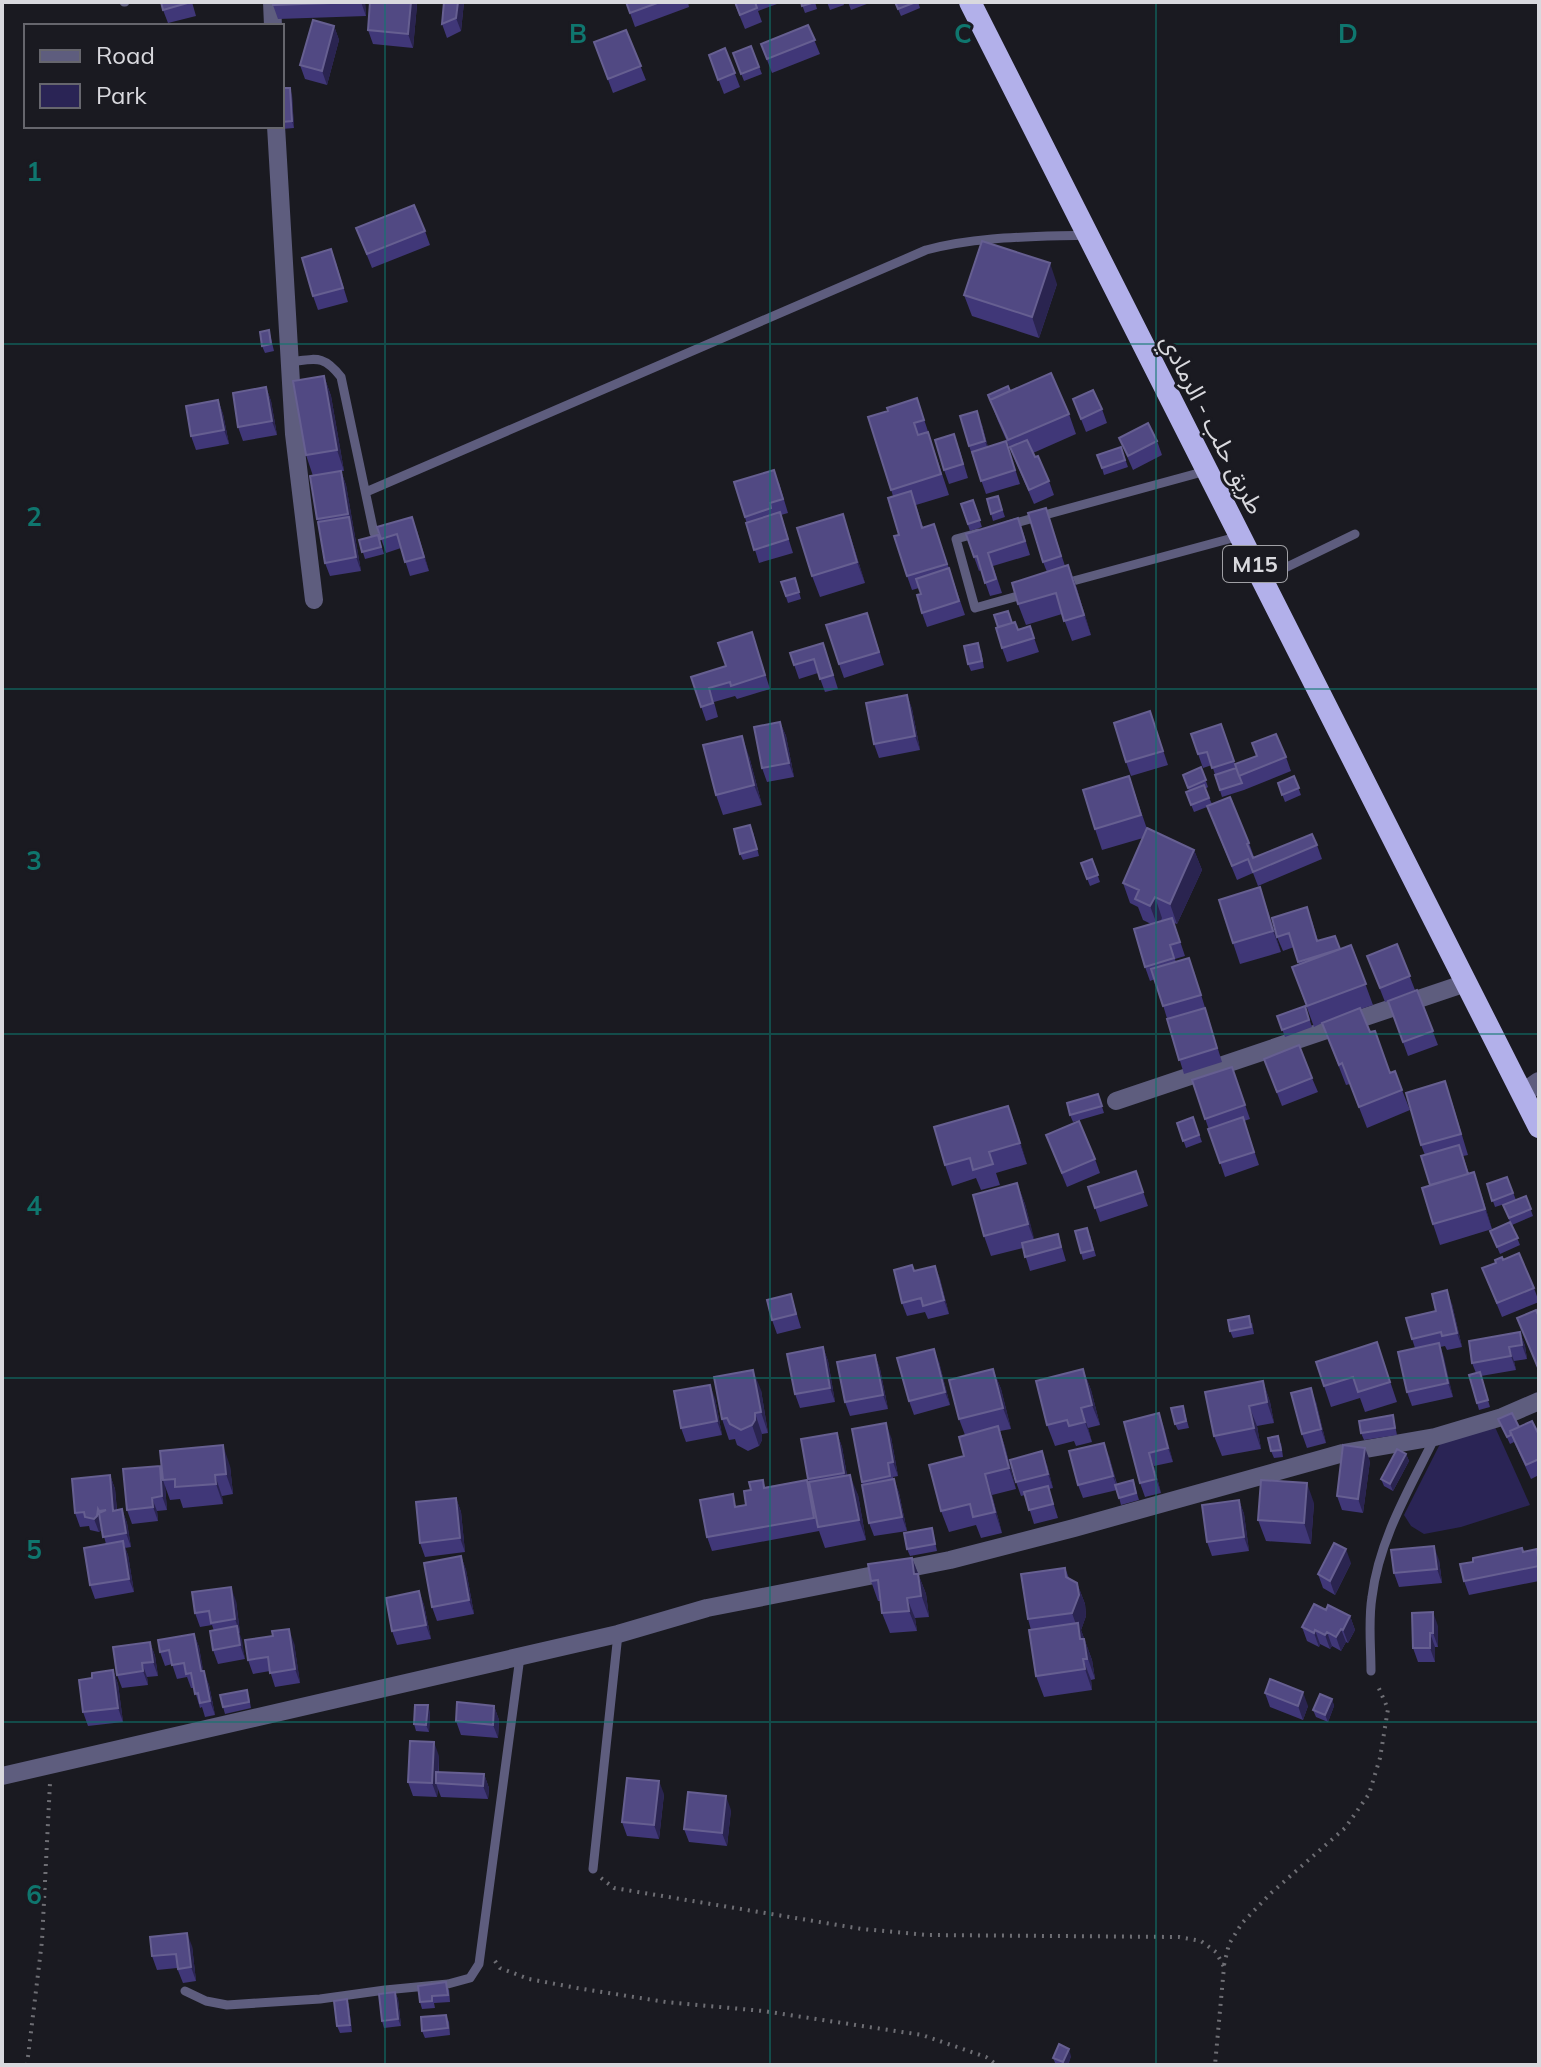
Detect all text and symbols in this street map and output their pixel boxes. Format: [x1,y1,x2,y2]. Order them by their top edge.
text: B [569,17,587,50]
text: C [954,17,972,50]
text: D [1338,17,1358,50]
legend [24,24,284,128]
text: Road [96,40,155,70]
text: Park [96,80,147,110]
text: 1 [26,155,42,188]
street label: طريق حلب - الرمادي [1151,329,1271,521]
text: 2 [26,500,42,533]
road number: M15 [1223,546,1287,582]
text: 3 [26,844,42,877]
text: 4 [26,1189,42,1222]
text: 5 [26,1533,42,1566]
text: 6 [26,1878,42,1911]

